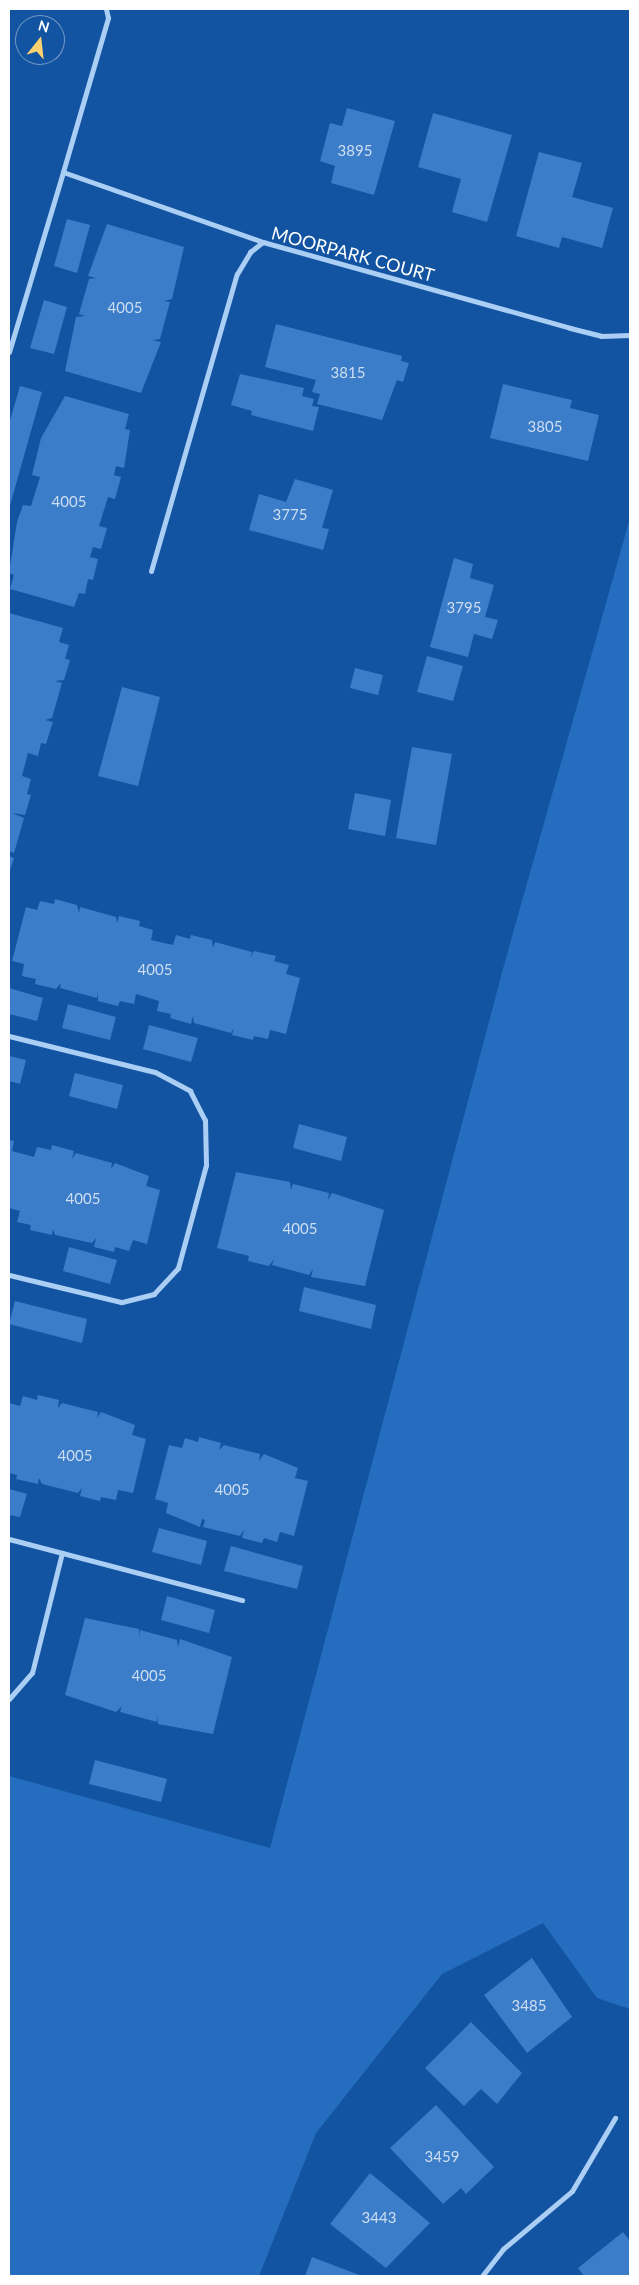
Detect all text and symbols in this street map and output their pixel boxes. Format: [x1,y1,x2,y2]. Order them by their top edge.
north arrow [15,15,65,65]
text: N [36,16,52,36]
house number: 3895 [338,142,372,160]
street label: MOORPARK COURT [269,222,437,286]
house number: 4005 [108,299,142,317]
house number: 3815 [331,364,365,382]
house number: 3805 [528,418,562,436]
house number: 4005 [52,493,86,511]
house number: 3775 [273,506,307,524]
house number: 3795 [447,599,481,617]
house number: 4005 [138,961,172,979]
house number: 4005 [66,1190,100,1208]
house number: 4005 [283,1220,317,1238]
house number: 4005 [58,1447,92,1465]
house number: 4005 [215,1481,249,1499]
house number: 4005 [132,1667,166,1685]
house number: 3485 [512,1997,546,2015]
house number: 3459 [425,2148,459,2166]
house number: 3443 [362,2209,396,2227]

